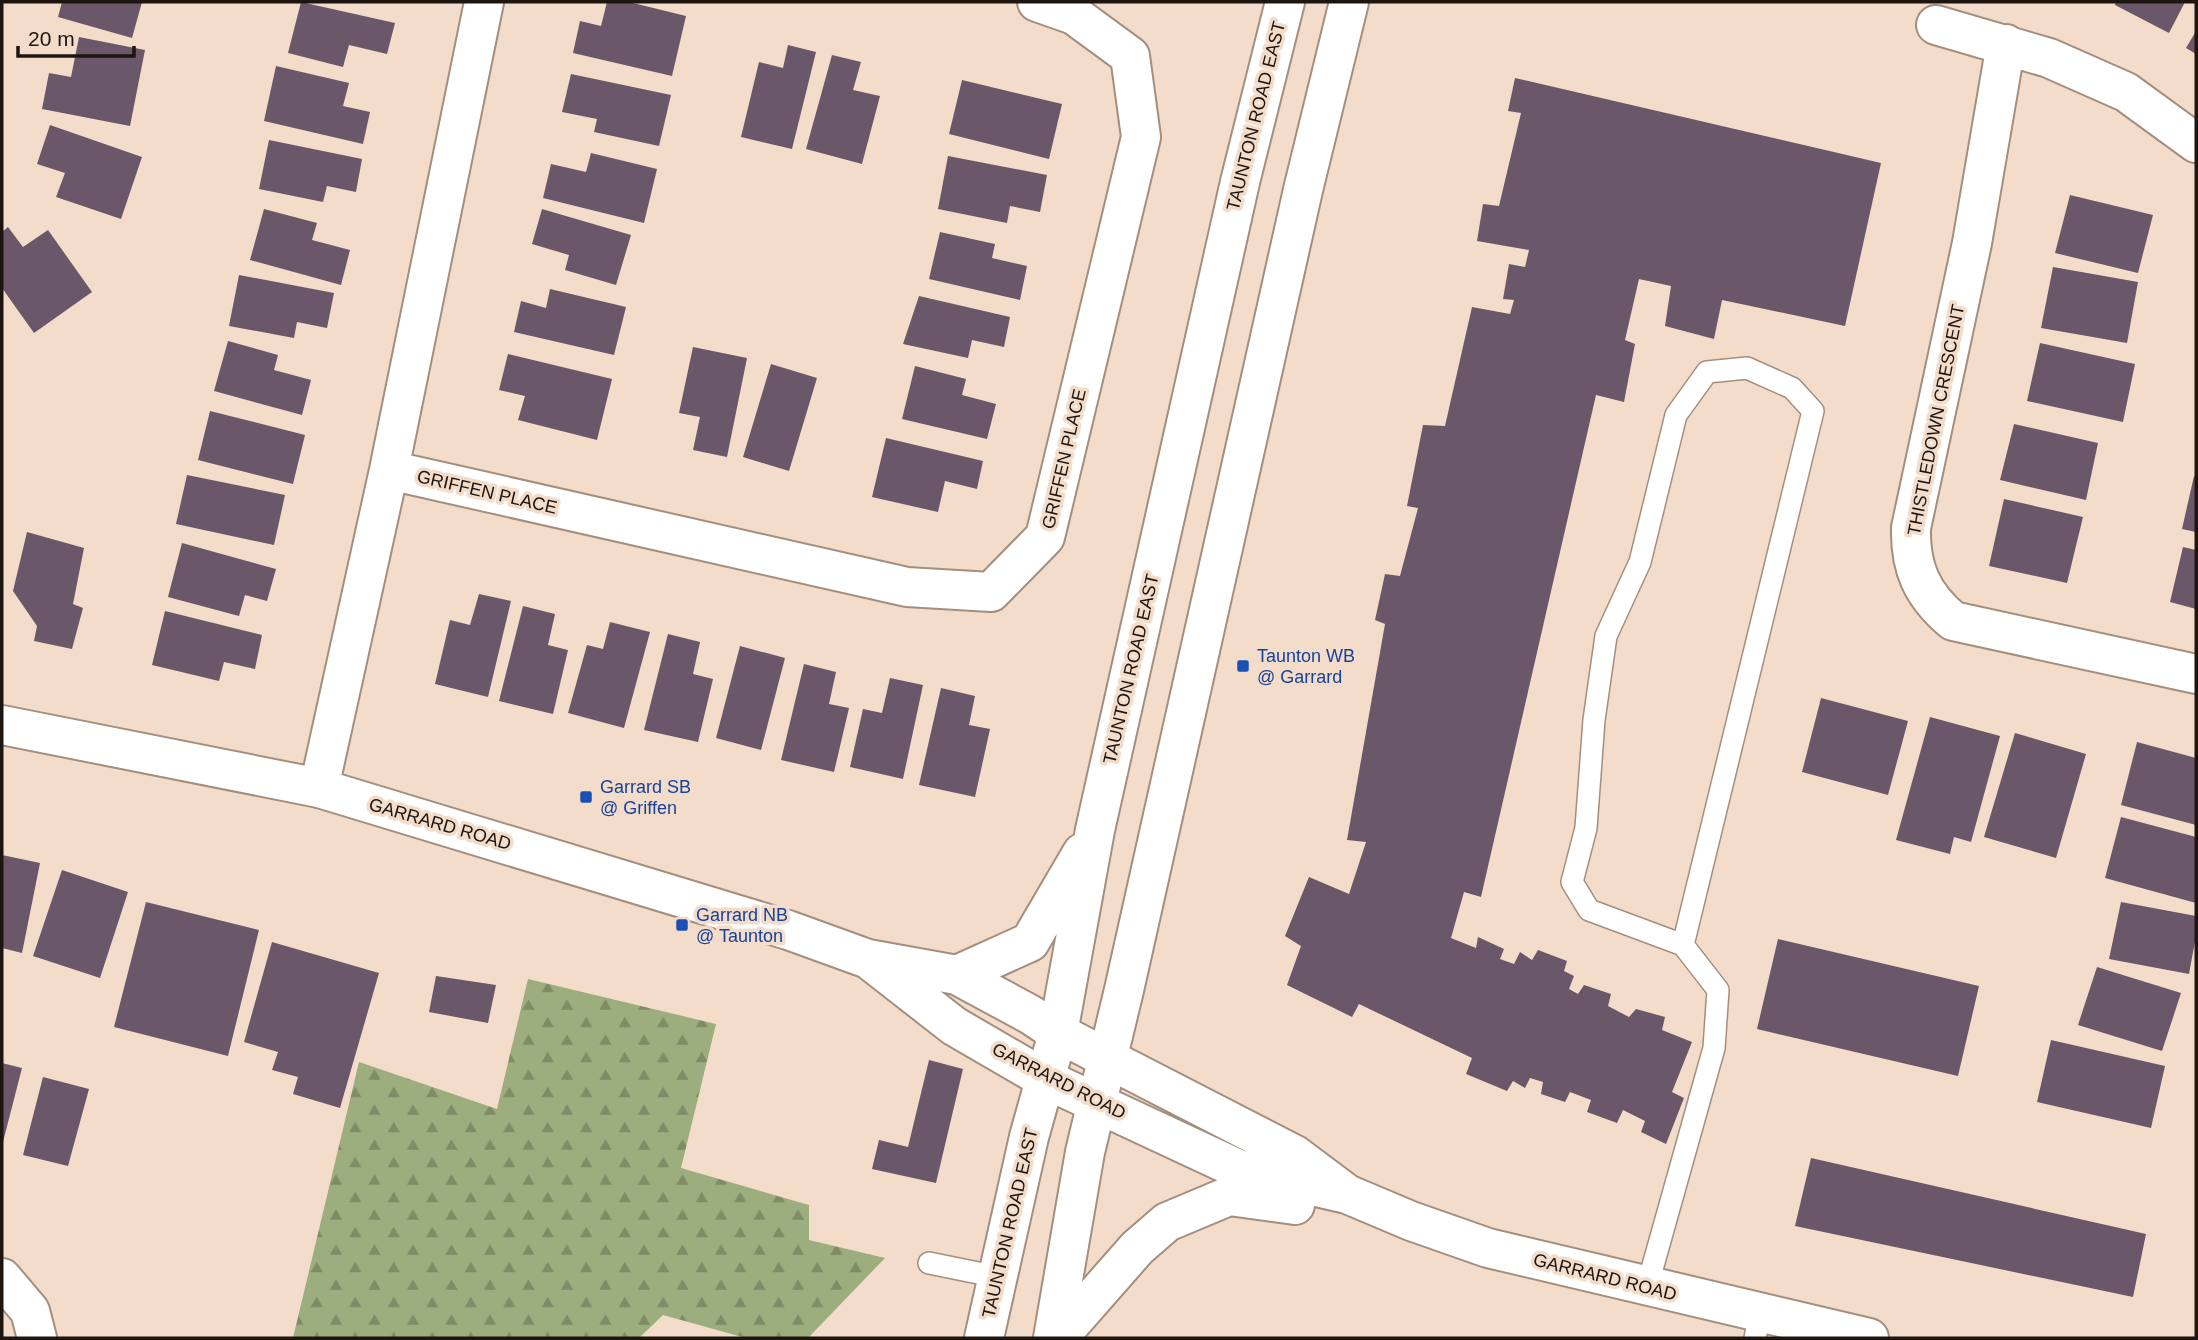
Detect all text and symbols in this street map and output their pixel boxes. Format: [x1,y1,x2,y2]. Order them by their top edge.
scale bar [18,14,133,58]
street label: TAUNTON ROAD EAST [1223,19,1289,213]
text: 20 m [28,27,75,50]
street label: THISTLEDOWN CRESCENT [1904,303,1968,537]
street label: GRIFFEN PLACE [1038,387,1090,531]
street label: GRIFFEN PLACE [415,466,559,518]
street label: TAUNTON ROAD EAST [1099,572,1163,766]
place label: Taunton WB @ Garrard [1257,646,1355,687]
marker: Taunton WB @ Garrard [1235,658,1251,674]
place label: Garrard SB @ Griffen [600,777,691,818]
marker: Garrard SB @ Griffen [578,789,594,805]
street label: GARRARD ROAD [367,794,513,854]
place label: Garrard NB @ Taunton [696,905,788,946]
marker: Garrard NB @ Taunton [674,917,690,933]
street label: GARRARD ROAD [989,1039,1129,1123]
street label: TAUNTON ROAD EAST [978,1126,1042,1320]
street label: GARRARD ROAD [1531,1250,1679,1304]

